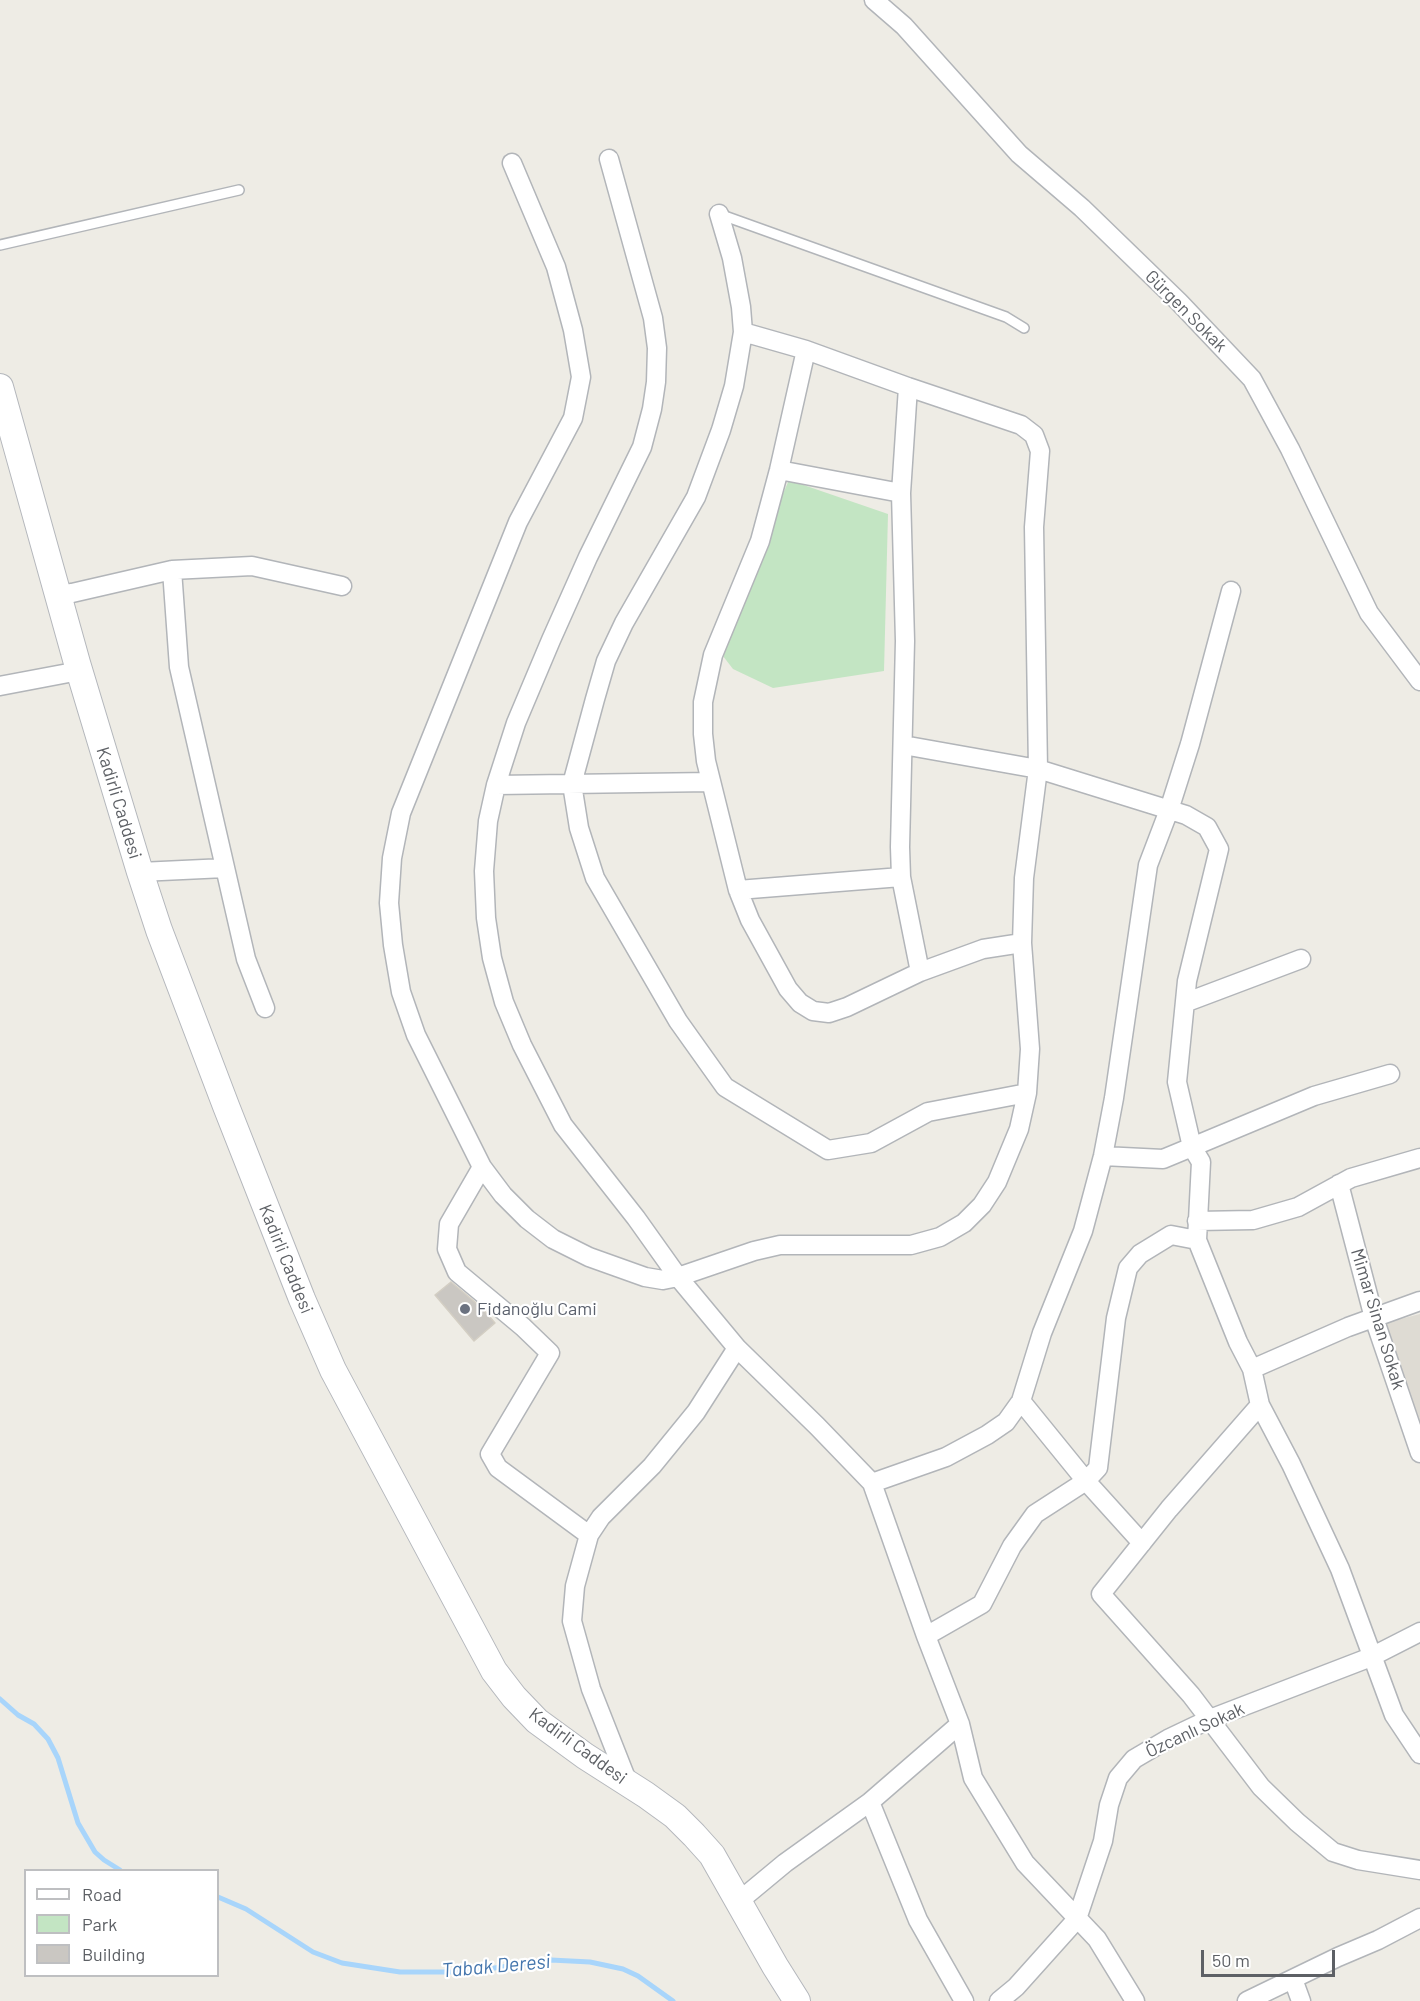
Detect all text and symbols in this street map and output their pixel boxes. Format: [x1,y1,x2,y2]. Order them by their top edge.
street label: Gürgen Sokak [1141,266,1231,356]
street label: Kadirli Caddesi [92,744,146,862]
street label: Kadirli Caddesi [254,1201,318,1317]
street label: Mimar Sinan Sokak [1346,1246,1410,1392]
place label: Fidanoğlu Cami [477,1298,597,1320]
marker: Fidanoğlu Cami [458,1302,472,1316]
street label: Özcanlı Sokak [1142,1698,1248,1762]
street label: Kadirli Caddesi [525,1703,631,1789]
legend [24,1869,219,1977]
text: Road [82,1883,122,1905]
text: Park [82,1913,117,1935]
scale bar [1204,1938,1338,1976]
text: Building [82,1943,145,1965]
water label: Tabak Deresi [441,1949,551,1983]
text: 50 m [1212,1949,1250,1971]

